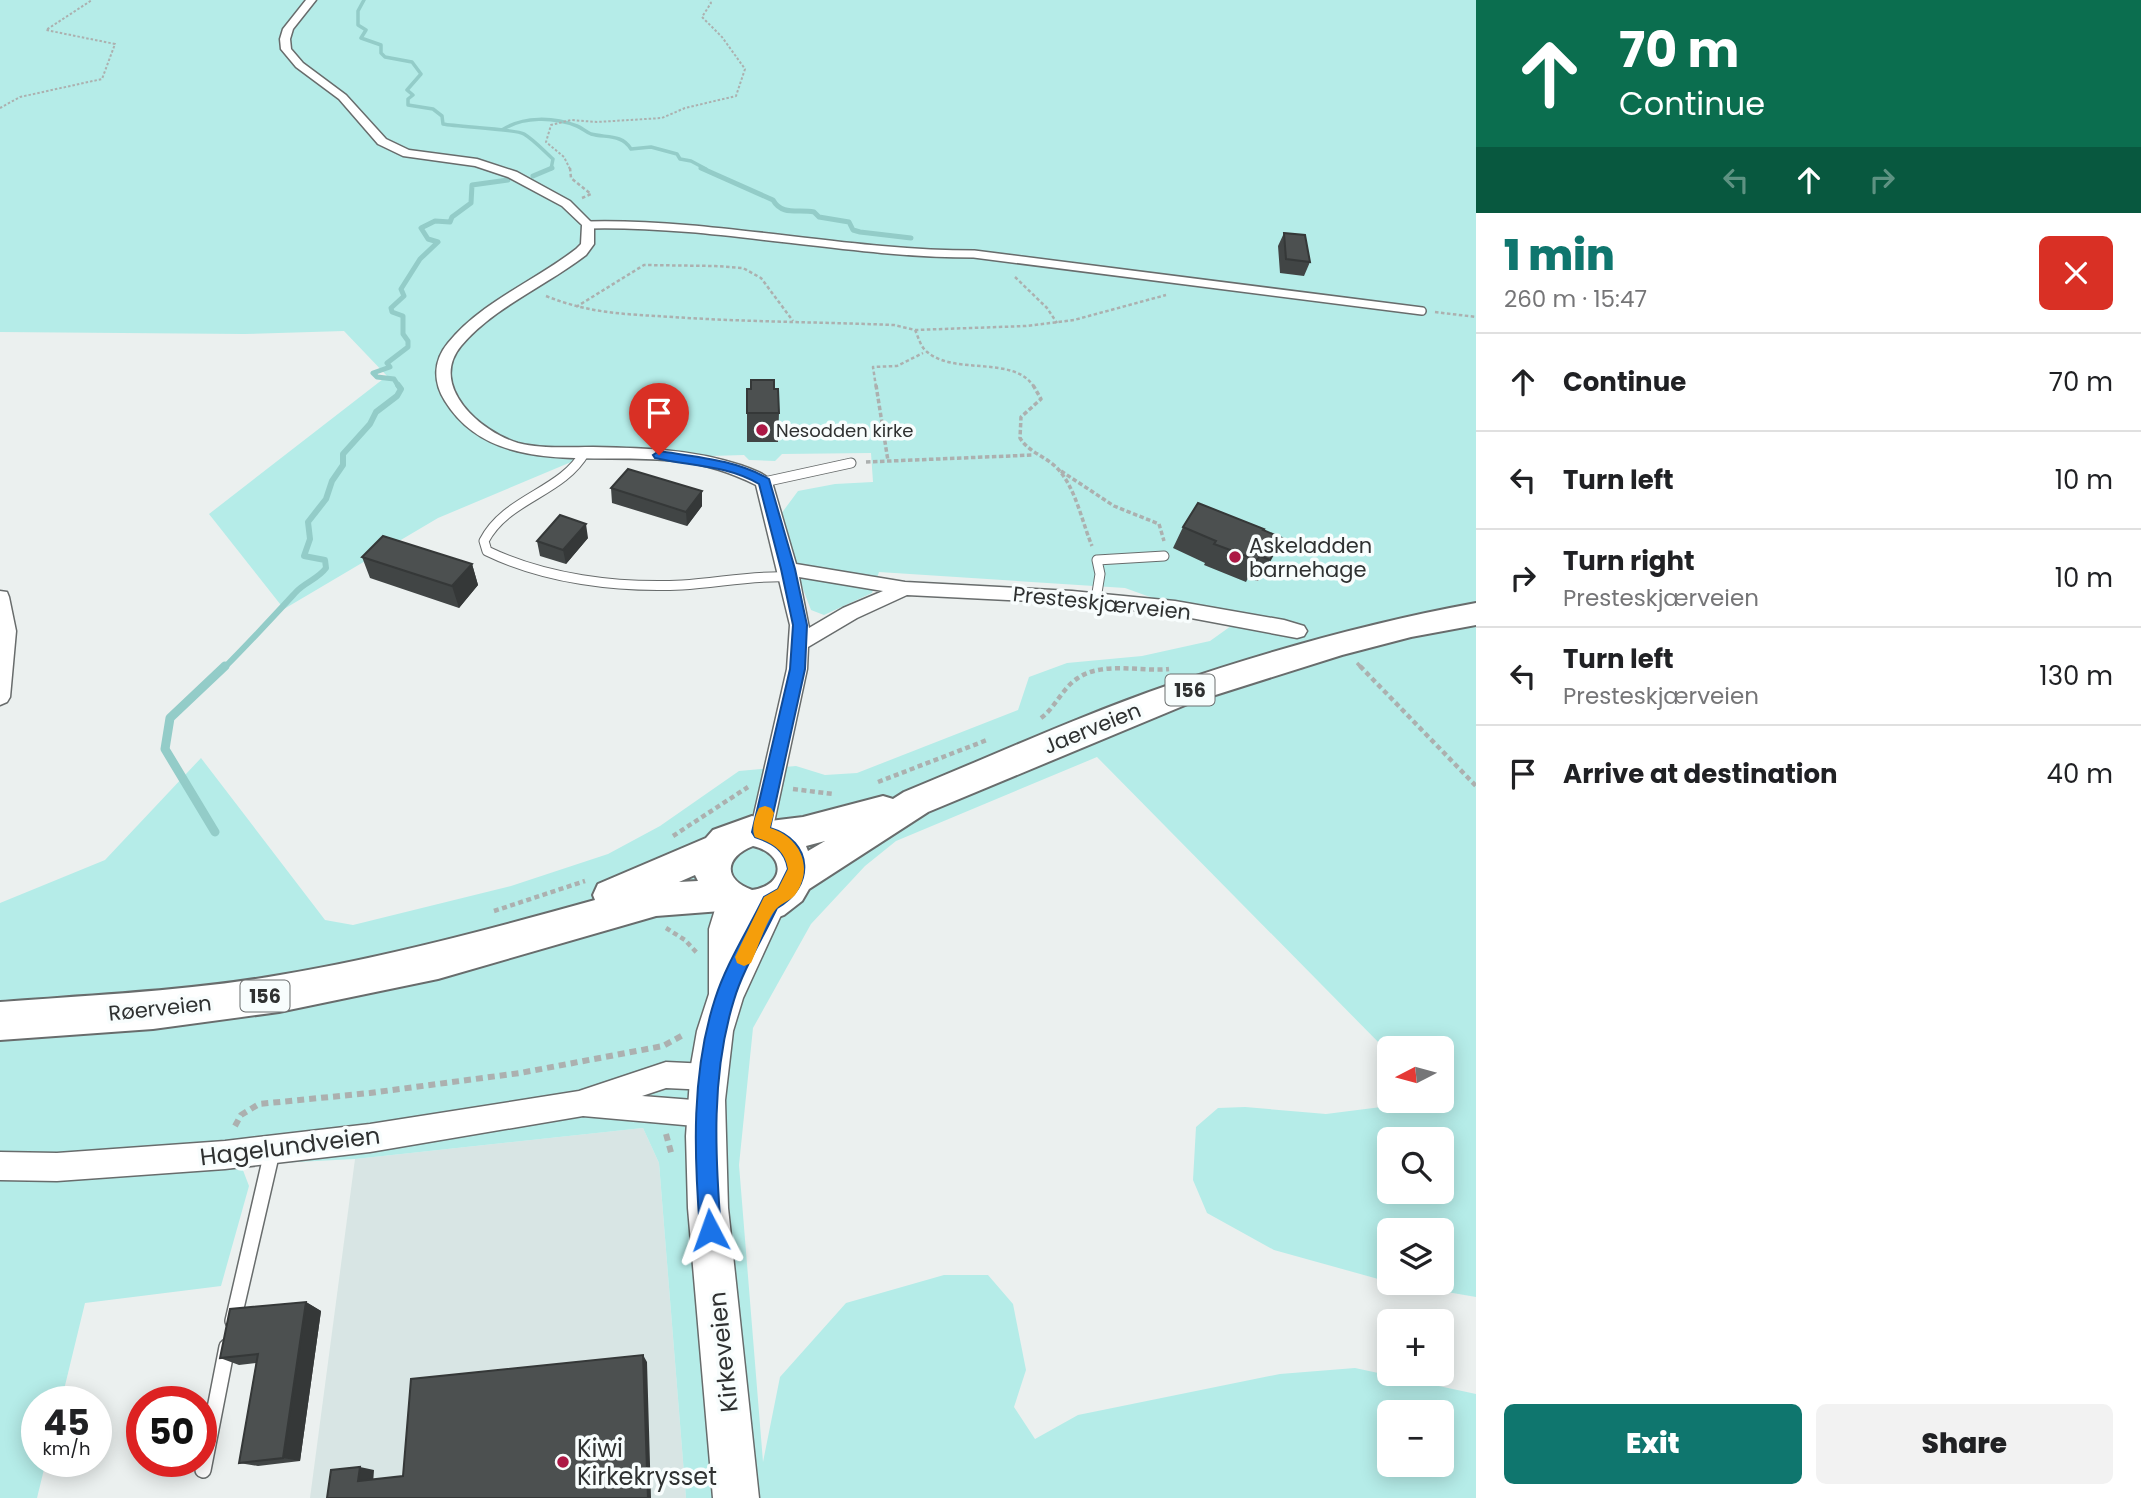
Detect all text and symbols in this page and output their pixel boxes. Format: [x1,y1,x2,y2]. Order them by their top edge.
text: 70 m [1619,16,1739,84]
icon: ahead [1504,28,1595,119]
text: Continue [1619,81,1765,126]
icon: left [1717,161,1755,199]
icon: ahead [1790,161,1828,199]
icon: right [1863,161,1901,199]
text: 1 min [1504,226,1615,285]
button: close [2039,236,2113,310]
text: 260 m · 15:47 [1504,283,1647,315]
icon: ahead [1504,363,1542,401]
text: Continue [1563,364,1686,400]
text: 70 m [2049,364,2113,400]
pin [629,383,689,455]
icon: arrive [640,394,678,432]
place label: Nesodden kirke [776,418,913,443]
marker: Nesodden kirke [754,422,770,438]
icon: left [1504,461,1542,499]
text: Turn left [1563,462,1674,498]
text: 10 m [2055,462,2113,498]
place label: Askeladden barnehage [1249,531,1372,584]
text: Turn right [1563,543,1695,579]
marker: Askeladden barnehage [1227,549,1243,565]
icon: right [1504,559,1542,597]
text: 10 m [2055,560,2113,596]
street label: Presteskjærveien [1012,579,1192,627]
text: Presteskjærveien [1563,582,1759,614]
text: Turn left [1563,641,1674,677]
icon: left [1504,657,1542,695]
text: 130 m [2039,658,2113,694]
road number: 156 [1166,674,1214,706]
text: Presteskjærveien [1563,680,1759,712]
street label: Jaerveien [1039,695,1145,761]
icon: arrive [1504,755,1542,793]
text: Arrive at destination [1563,756,1838,792]
text: 40 m [2047,756,2113,792]
road number: 156 [240,980,290,1012]
street label: Røerveien [107,988,213,1028]
north arrow [1377,1036,1454,1113]
map controls [1377,1036,1454,1477]
street label: Hagelundveien [198,1119,382,1173]
button: search [1377,1127,1454,1204]
position arrow [673,1193,747,1267]
button: layers [1377,1218,1454,1295]
street label: Kirkeveien [700,1290,746,1414]
button: + [1377,1309,1454,1386]
speed limit sign: 50 [126,1386,217,1477]
text: 45 [43,1398,90,1447]
button: − [1377,1400,1454,1477]
button: Exit [1504,1404,1802,1484]
button: Share [1816,1404,2113,1484]
place label: Kiwi Kirkekrysset [577,1432,717,1493]
text: km/h [43,1436,90,1461]
marker: Kiwi Kirkekrysset [555,1454,571,1470]

